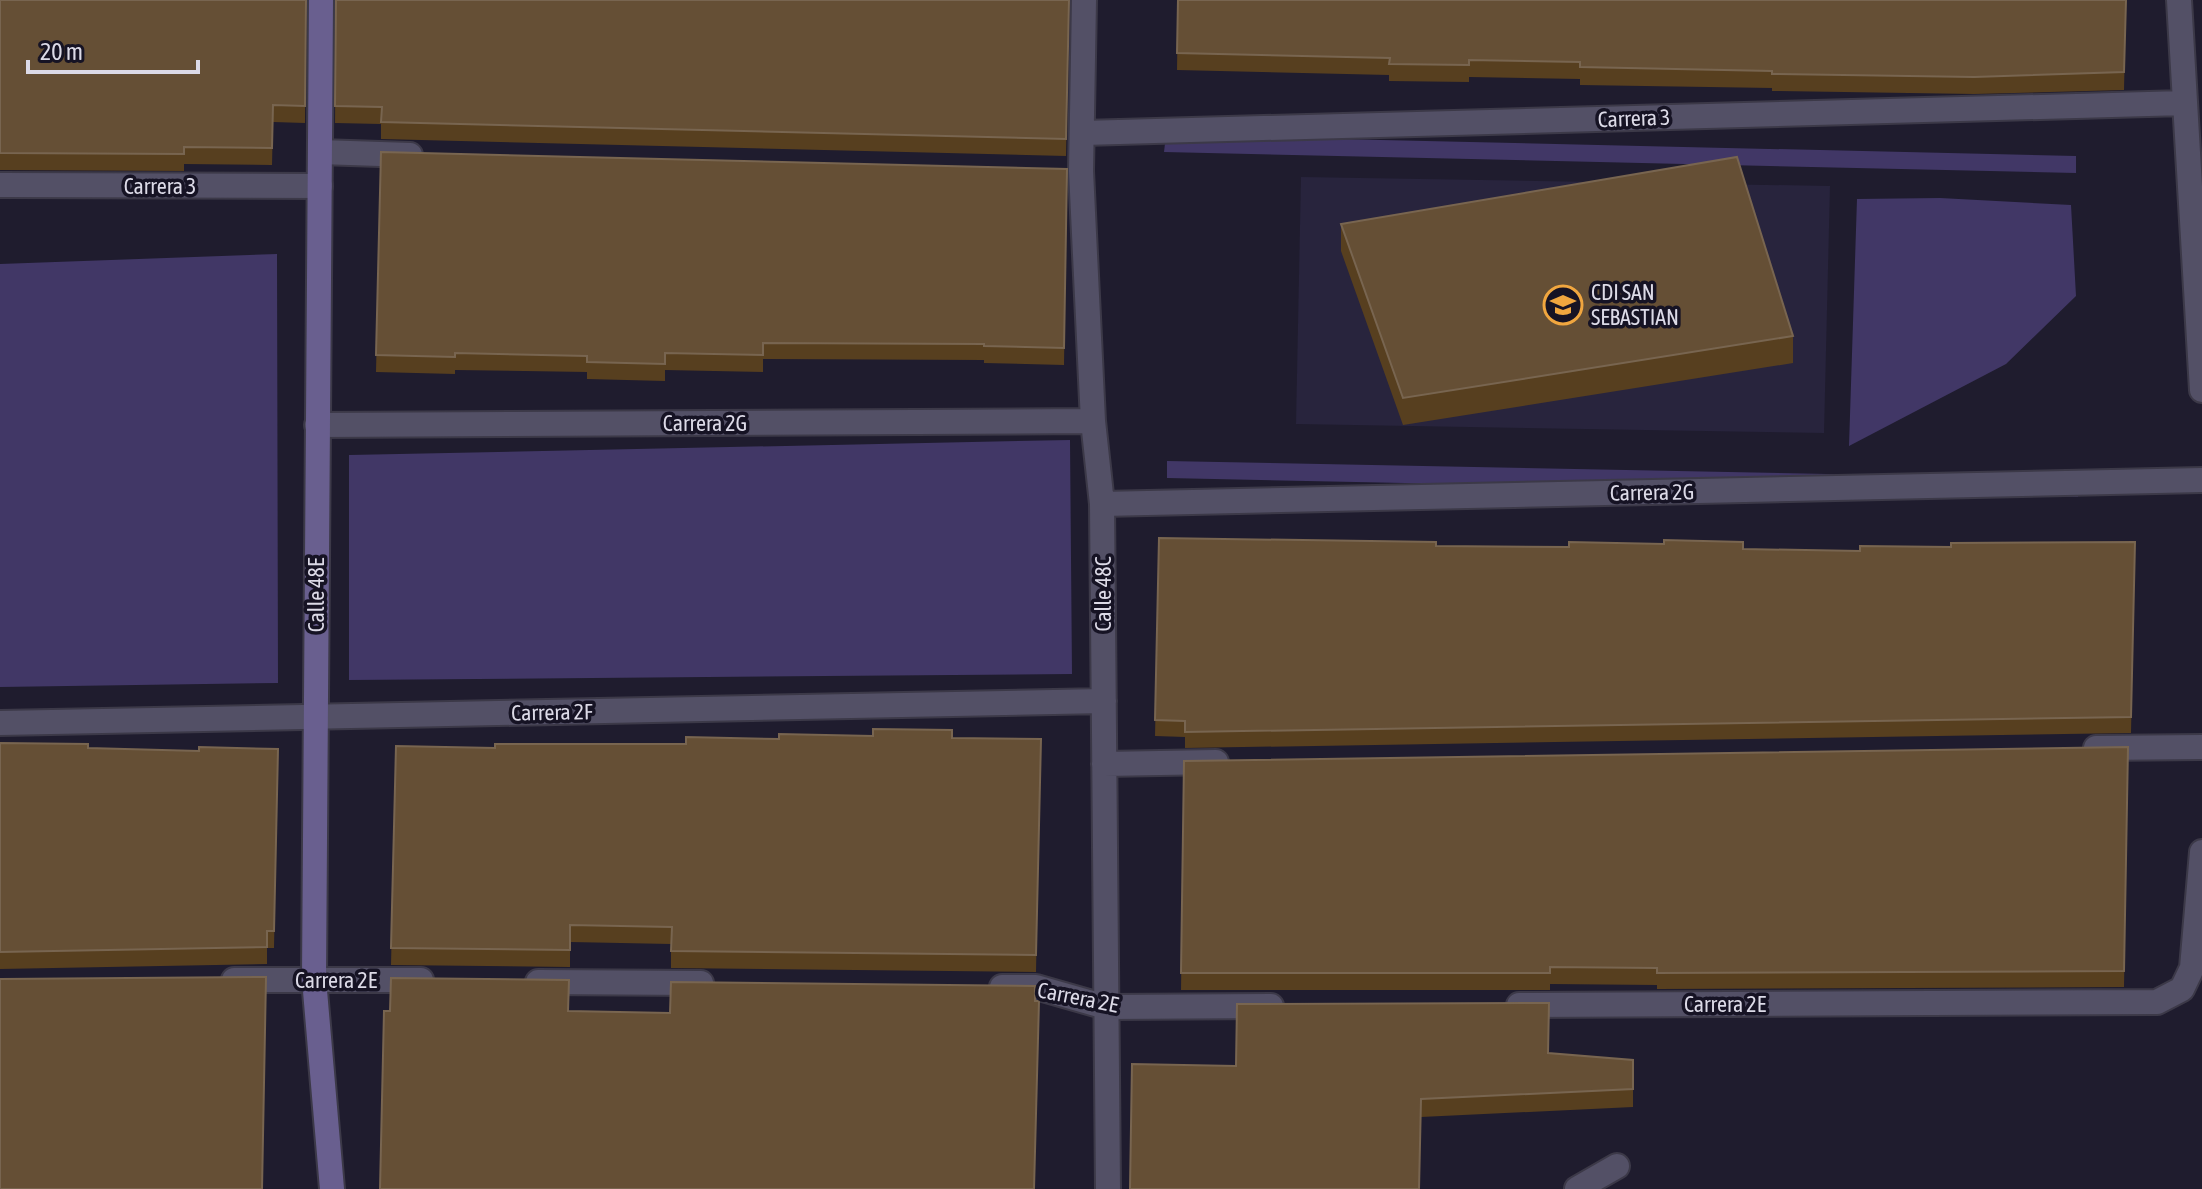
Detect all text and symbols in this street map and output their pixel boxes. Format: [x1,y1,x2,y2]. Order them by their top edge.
scale bar [28,24,198,74]
text: 20 m [40,38,83,65]
street label: Carrera 3 [1597,104,1671,132]
street label: Carrera 3 [124,173,196,199]
place label: CDI SAN SEBASTIAN [1591,279,1679,330]
school or university icon: CDI SAN SEBASTIAN [1542,284,1584,326]
street label: Carrera 2G [663,410,747,436]
street label: Carrera 2G [1610,478,1694,506]
street label: Calle 48C [1090,556,1116,632]
street label: Calle 48E [303,557,329,632]
street label: Carrera 2F [511,698,593,726]
street label: Carrera 2E [295,967,378,993]
street label: Carrera 2E [1035,976,1121,1018]
street label: Carrera 2E [1684,991,1767,1017]

